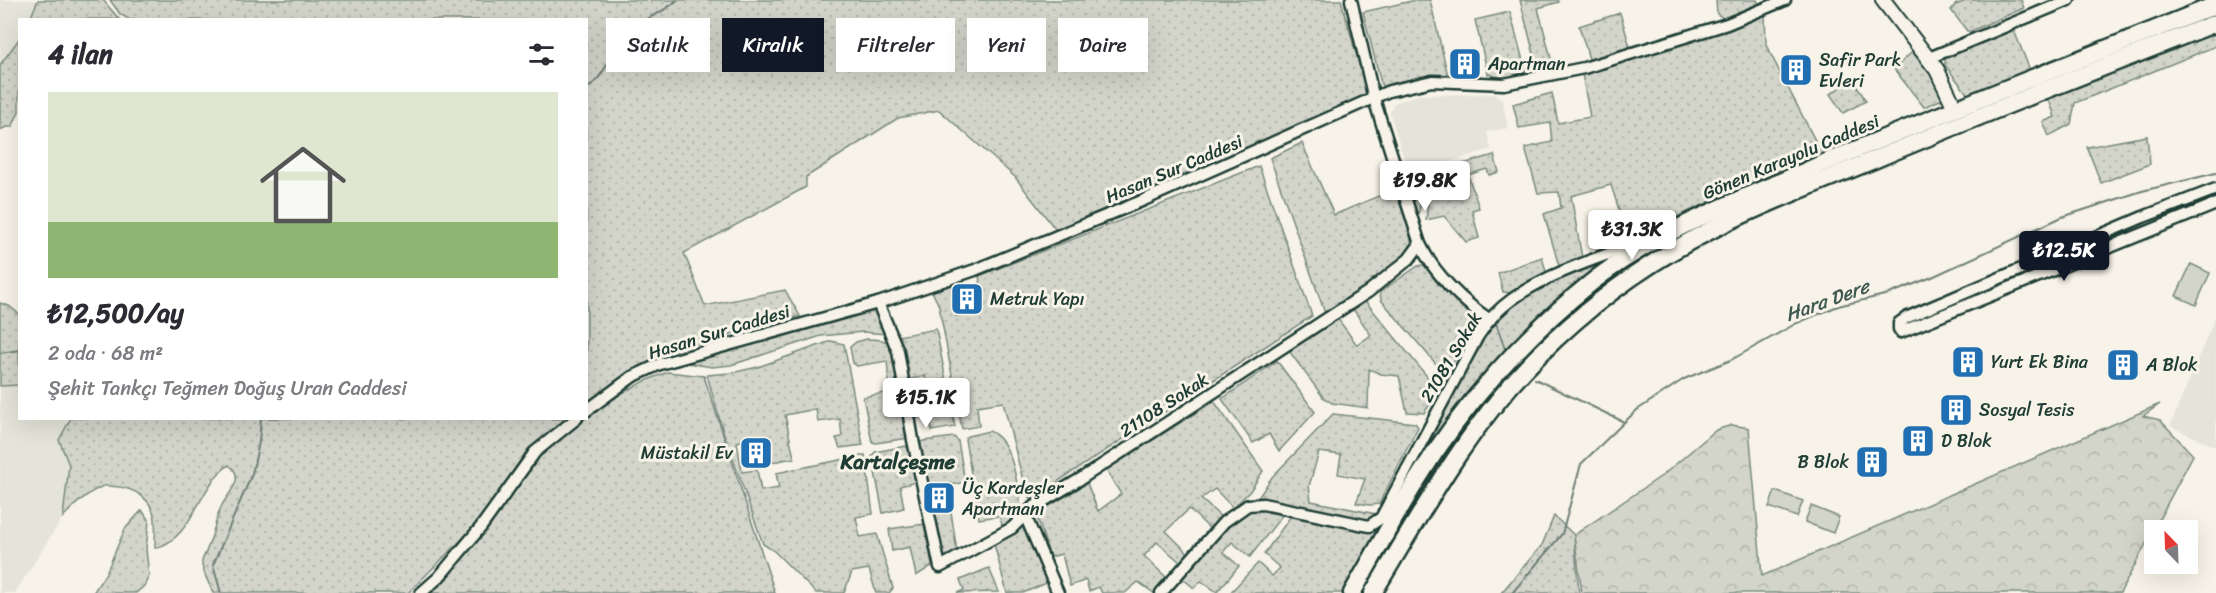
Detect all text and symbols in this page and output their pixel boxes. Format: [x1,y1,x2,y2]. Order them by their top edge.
chip: Satılık [606,18,710,72]
chip: Kiralık [722,18,824,72]
chip: Filtreler [836,18,955,72]
chip: Yeni [967,18,1046,72]
chip: Daire [1058,18,1148,72]
text: 4 ilan [48,31,113,77]
icon: filters [525,38,558,71]
place label: Safir Park Evleri [1819,44,1901,97]
building icon: Apartman [1447,46,1483,82]
place label: Apartman [1487,48,1566,80]
building icon: Safir Park Evleri [1778,52,1814,88]
street label: Gönen Karayolu Caddesi [1697,105,1886,209]
street label: Hasan Sur Caddesi [1100,125,1249,212]
icon: home [249,131,357,239]
pin: ₺19.8K [1376,161,1474,212]
text: ₺19.8K [1394,163,1456,198]
pin: ₺31.3K [1583,210,1681,261]
text: ₺31.3K [1602,212,1662,247]
pin: ₺12.5K [2015,231,2113,282]
text: ₺12.5K [2033,233,2095,268]
water label: Hara Dere [1780,268,1876,332]
building icon: Metruk Yapı [949,281,985,317]
place label: Metruk Yapı [990,283,1085,315]
text: ₺12,500/ay [48,290,184,336]
street label: Hasan Sur Caddesi [644,295,795,369]
street label: 21081 Sokak [1411,305,1491,409]
text: 2 oda · 68 m² [48,336,163,371]
building icon: Yurt Ek Bina [1950,344,1986,380]
place label: Yurt Ek Bina [1991,346,2089,378]
building icon: A Blok [2105,347,2141,383]
place label: A Blok [2145,349,2198,381]
street label: 21108 Sokak [1113,364,1216,446]
text: Şehit Tankçı Teğmen Doğuş Uran Caddesi [48,371,407,406]
pin: ₺15.1K [877,378,975,429]
text: ₺15.1K [897,380,955,415]
building icon: Sosyal Tesis [1938,392,1974,428]
place label: Sosyal Tesis [1979,394,2075,426]
building icon: D Blok [1900,423,1936,459]
place label: D Blok [1941,425,1992,457]
building icon: Müstakil Ev [738,435,774,471]
place label: Müstakil Ev [641,437,734,469]
district label: Kartalçeşme [840,443,956,481]
building icon: B Blok [1854,444,1890,480]
place label: B Blok [1798,446,1849,478]
place label: Üç Kardeşler Apartmanı [961,472,1065,525]
building icon: Üç Kardeşler Apartmanı [921,480,957,516]
north arrow [2144,520,2198,574]
map controls [2144,520,2198,574]

